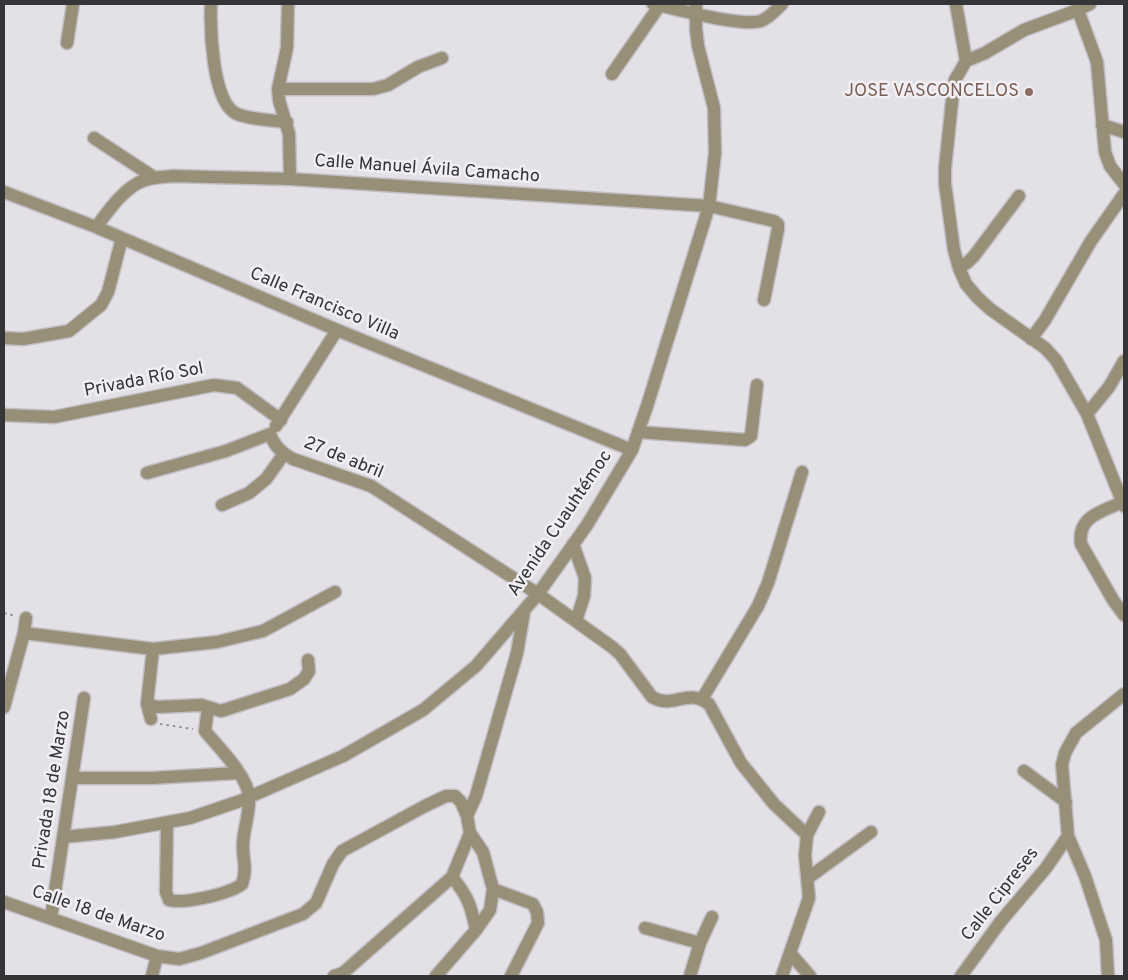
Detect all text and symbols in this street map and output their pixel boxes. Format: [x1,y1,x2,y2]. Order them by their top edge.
place label: JOSE VASCONCELOS [844,81,1019,103]
marker: JOSE VASCONCELOS [1023,86,1035,98]
street label: Calle Manuel Ávila Camacho [313,151,541,189]
street label: Calle Francisco Villa [246,264,402,346]
street label: Privada Río Sol [82,359,206,403]
street label: 27 de abril [300,433,386,485]
street label: Avenida Cuauhtémoc [504,447,618,601]
street label: Privada 18 de Marzo [30,709,76,871]
street label: Calle Cipreses [958,844,1044,946]
street label: Calle 18 de Marzo [28,882,168,948]

